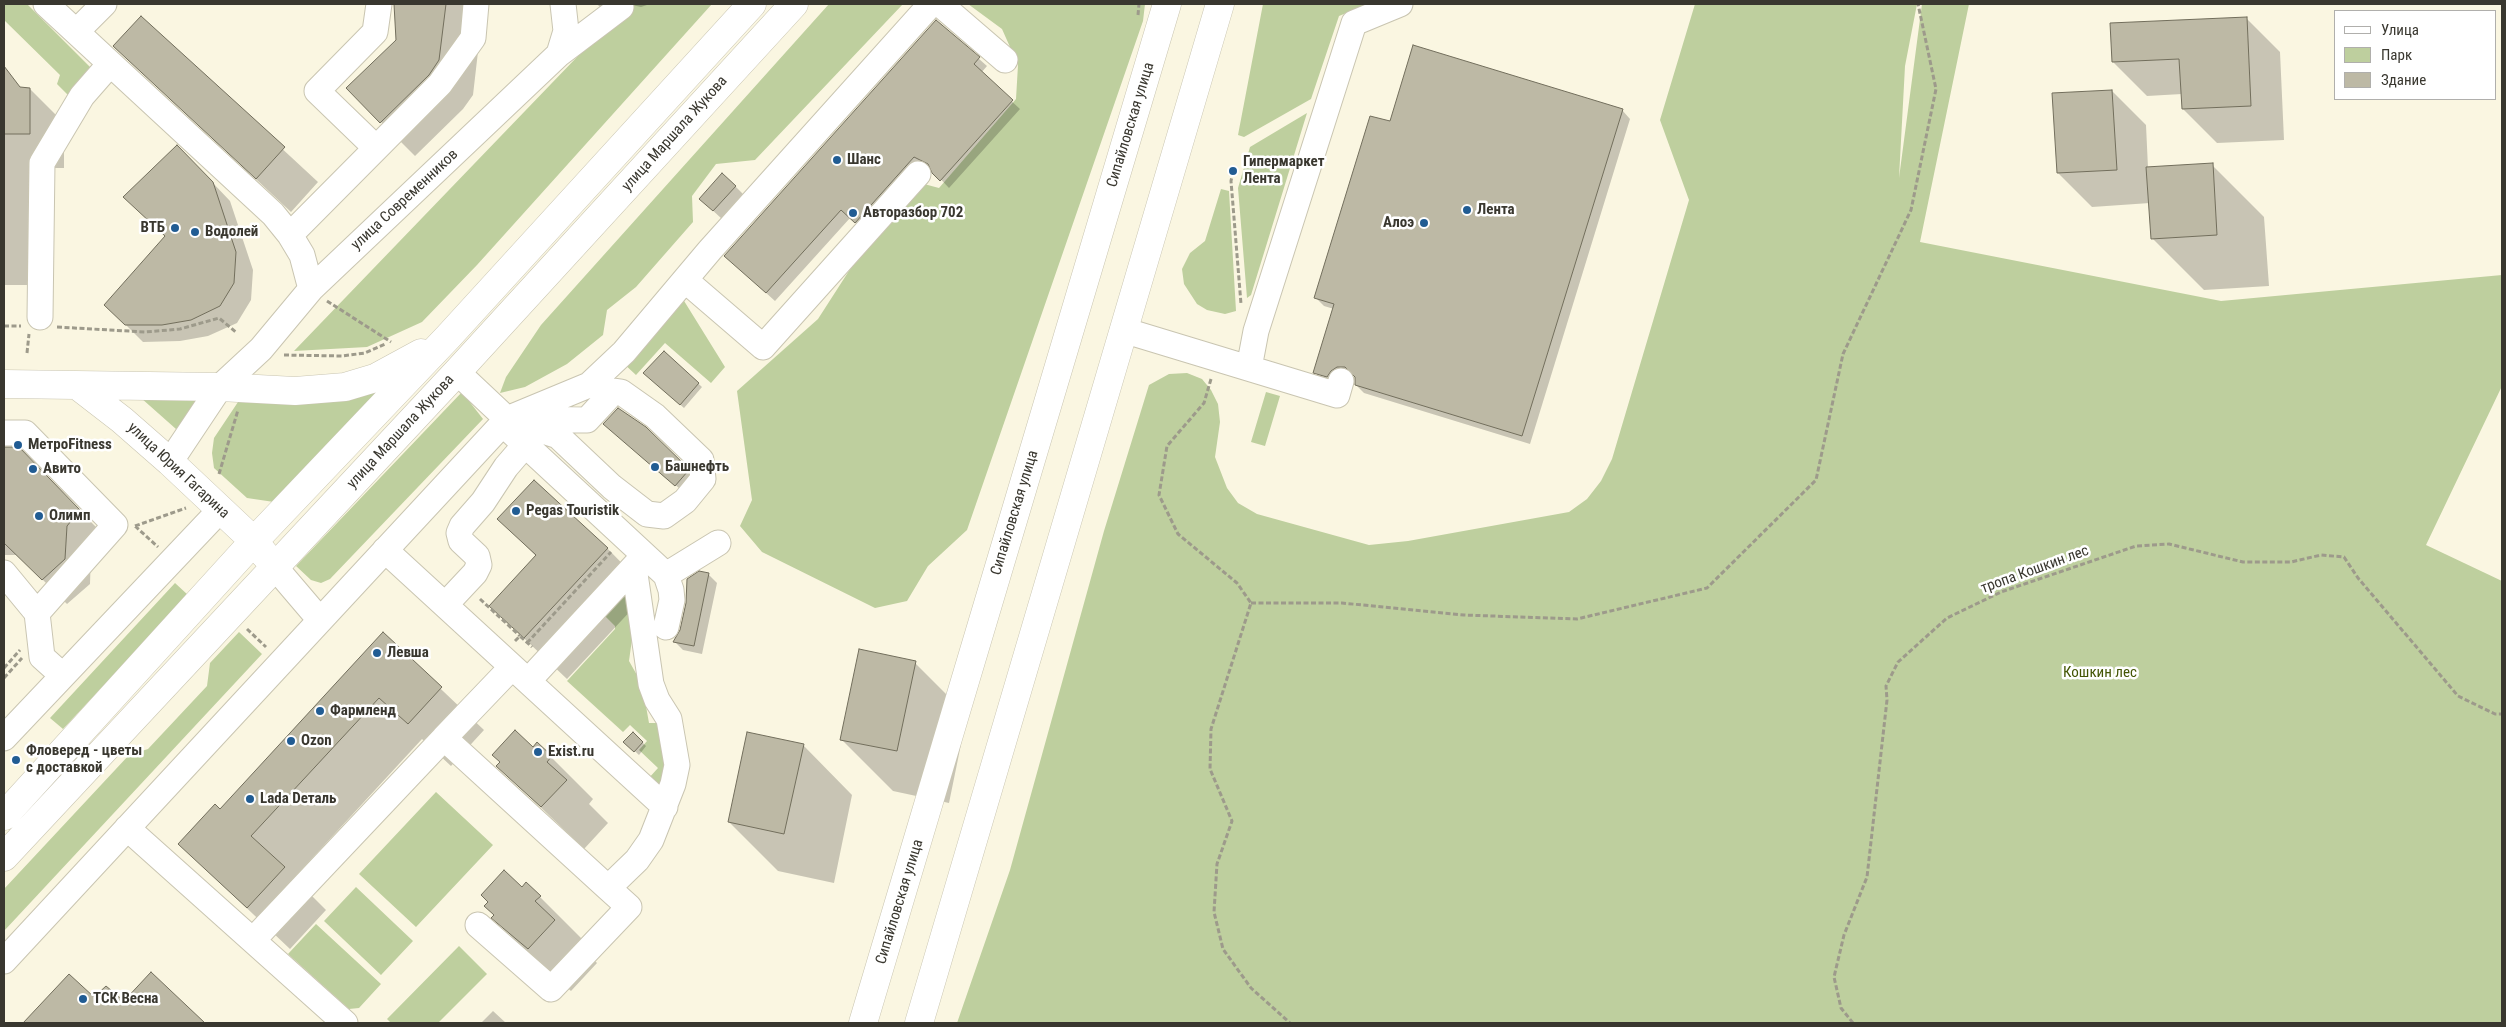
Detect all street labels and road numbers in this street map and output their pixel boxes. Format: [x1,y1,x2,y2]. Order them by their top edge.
street label: Сипайловская улица [1103,60,1159,190]
street label: улица Маршала Жукова [619,73,731,195]
street label: улица Современников [348,146,462,254]
street label: улица Маршала Жукова [344,371,458,493]
street label: улица Юрия Гагарина [123,419,233,523]
street label: Сипайловская улица [987,448,1043,578]
street label: тропа Кошкин лес [1979,542,2091,598]
street label: Сипайловская улица [872,837,928,967]

